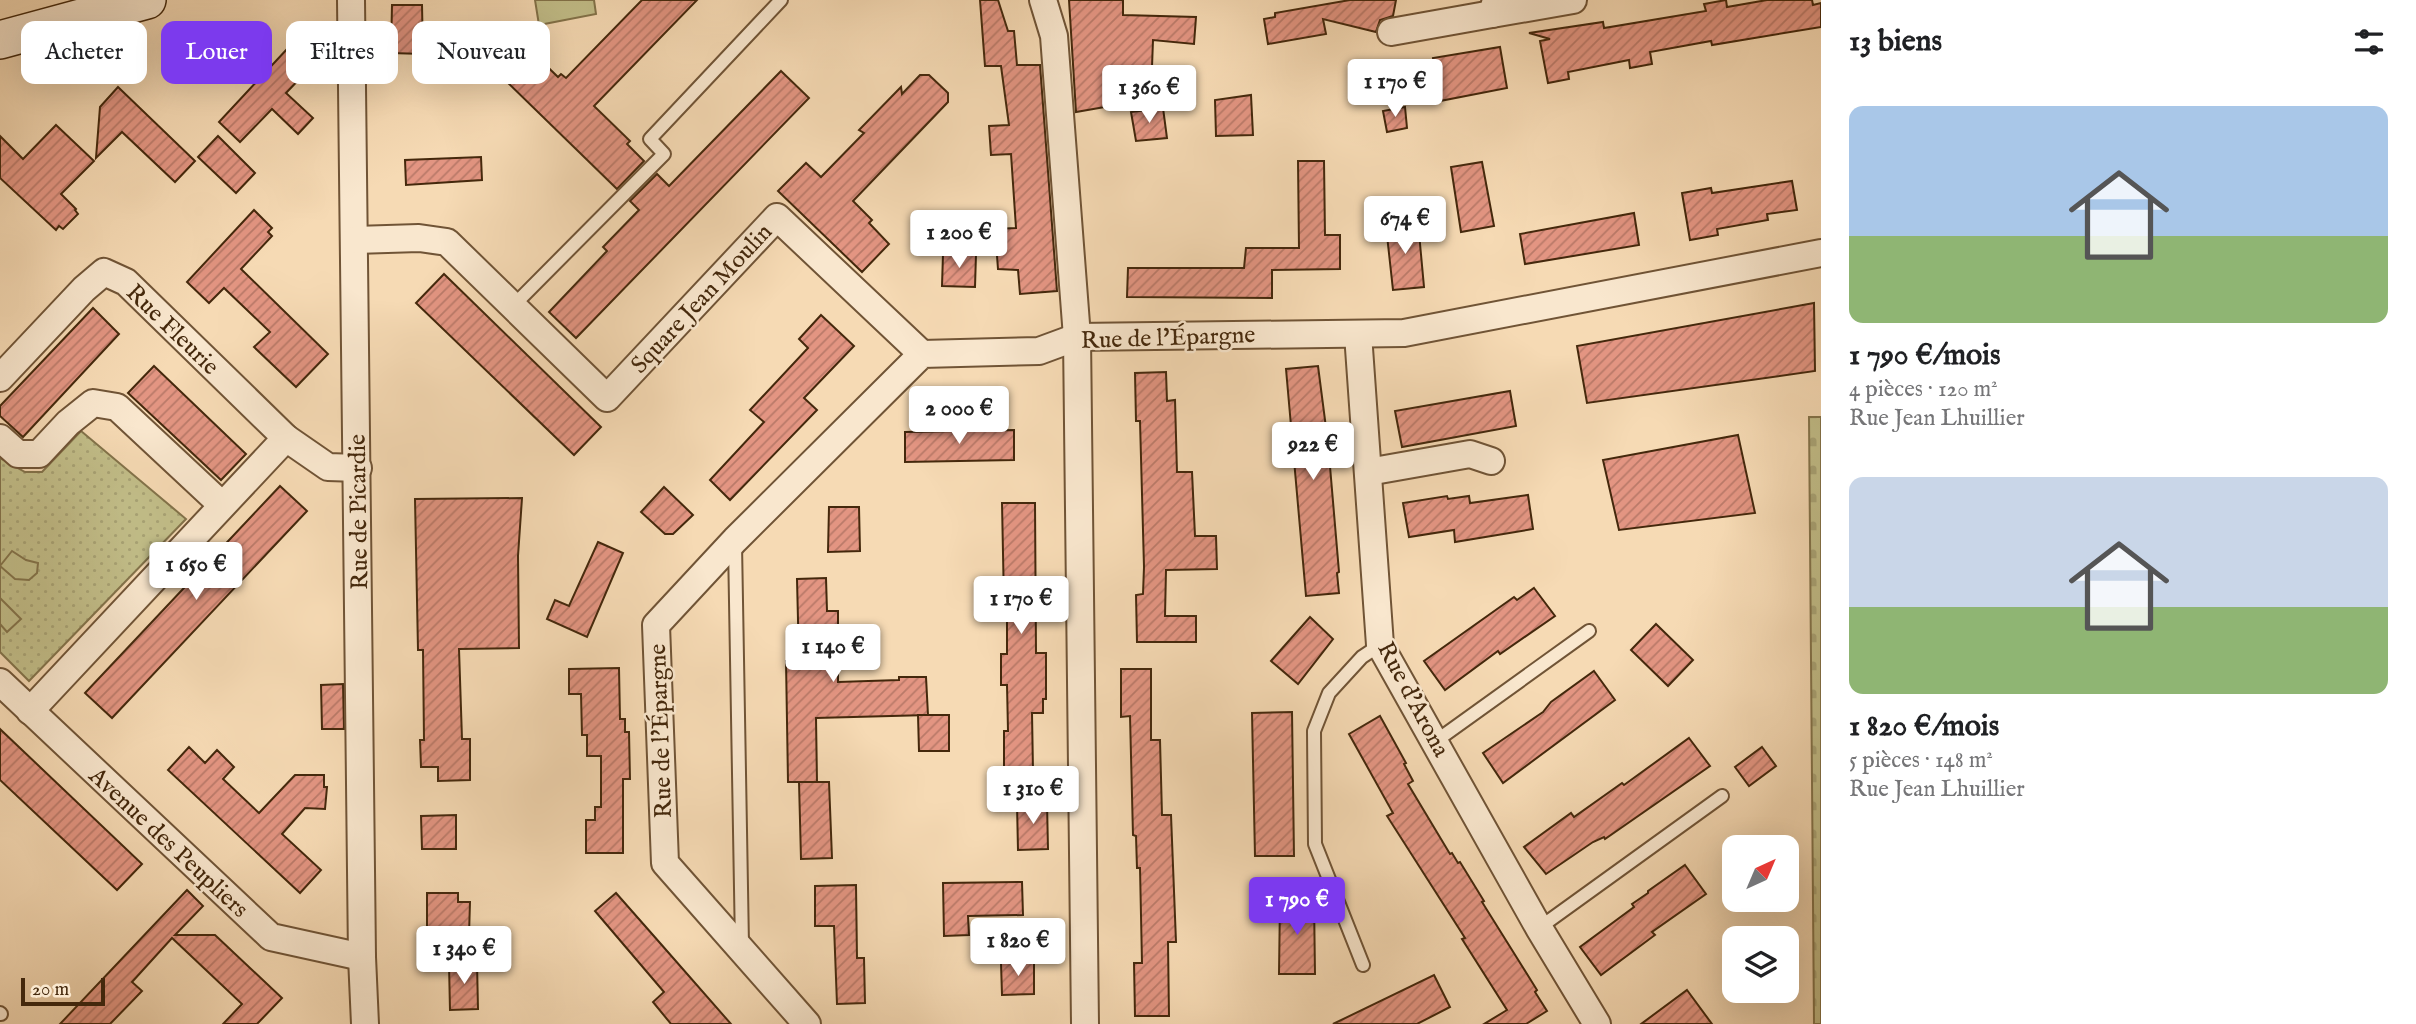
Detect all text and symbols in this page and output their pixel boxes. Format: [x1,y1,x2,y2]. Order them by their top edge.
chip: Acheter [21,21,147,84]
chip: Louer [161,21,272,84]
chip: Filtres [286,21,398,84]
chip: Nouveau [412,21,550,84]
text: 13 biens [1849,23,1942,61]
icon: filters [2350,23,2388,61]
pin: 1 170 € [1330,60,1460,119]
pin: 1 360 € [1084,66,1214,125]
text: 1 170 € [1364,67,1426,96]
text: 1 360 € [1118,73,1180,102]
icon: home [2056,152,2182,278]
pin: 674 € [1356,196,1454,256]
text: 674 € [1380,204,1430,233]
pin: 1 200 € [894,210,1024,270]
street label: Square Jean Moulin [625,217,780,381]
text: 1 200 € [926,218,992,247]
street label: Rue Fleurie [119,278,225,382]
street label: Rue de l'Épargne [1080,320,1256,357]
text: 1 790 €/mois [1849,337,2001,375]
text: 4 pièces · 120 m² [1849,375,1998,404]
pin: 2 000 € [894,386,1024,446]
text: 2 000 € [925,394,993,423]
text: Rue Jean Lhuillier [1849,404,2025,433]
pin: 922 € [1264,422,1362,482]
text: 922 € [1288,430,1338,459]
street label: Rue de Picardie [343,434,376,590]
icon: home [2056,523,2182,649]
pin: 1 650 € [131,542,261,602]
text: 1 650 € [165,550,227,579]
pin: 1 170 € [956,576,1086,636]
text: 1 170 € [990,584,1052,613]
pin: 1 140 € [768,624,898,684]
text: 1 140 € [801,632,865,661]
street label: Rue d'Arona [1369,637,1456,763]
street label: Rue de l'Épargne [643,643,680,819]
text: 1 820 €/mois [1849,708,1999,746]
text: 5 pièces · 148 m² [1849,746,1993,775]
street label: Avenue des Peupliers [81,760,254,925]
pin: 1 310 € [968,766,1098,826]
text: 1 310 € [1003,774,1063,803]
text: Rue Jean Lhuillier [1849,775,2025,804]
north arrow [1722,835,1799,912]
map controls [1722,835,1799,1003]
pin: 1 790 € [1232,878,1362,937]
text: 1 790 € [1265,885,1329,914]
pin: 1 820 € [953,918,1083,978]
pin: 1 340 € [399,926,529,986]
text: 1 820 € [986,926,1050,955]
button: layers [1722,926,1799,1003]
text: 1 340 € [432,934,496,963]
scale bar [21,975,105,1007]
text: 20 m [32,978,69,1002]

